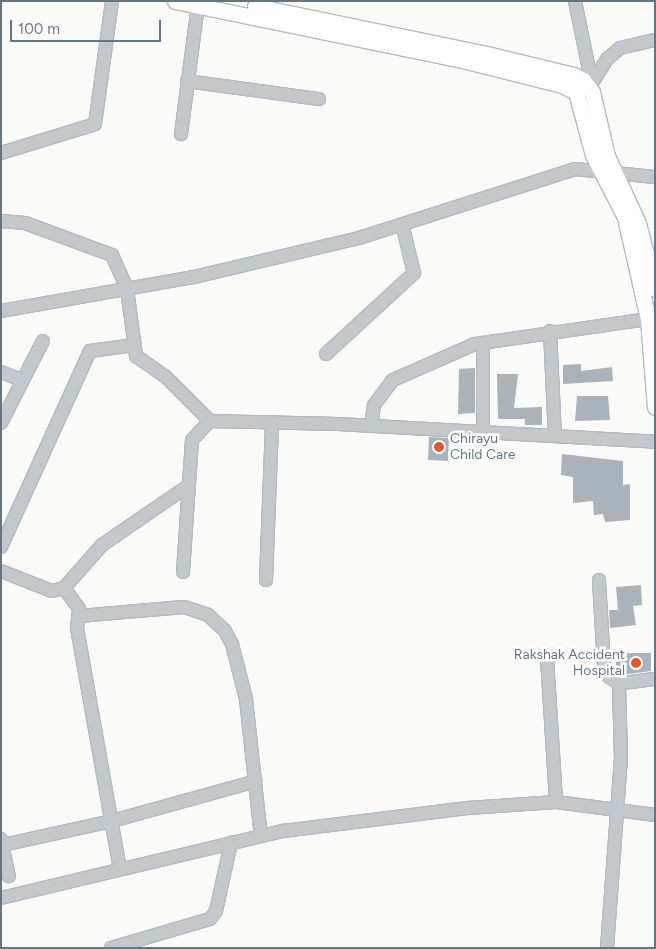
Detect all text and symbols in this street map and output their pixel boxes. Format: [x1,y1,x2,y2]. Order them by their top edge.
scale bar [12,10,164,42]
text: 100 m [18,20,60,38]
place label: Chirayu Child Care [450,431,516,464]
marker: Chirayu Child Care [432,440,446,454]
place label: Rakshak Accident Hospital [514,647,625,680]
marker: Rakshak Accident Hospital [629,656,643,670]

